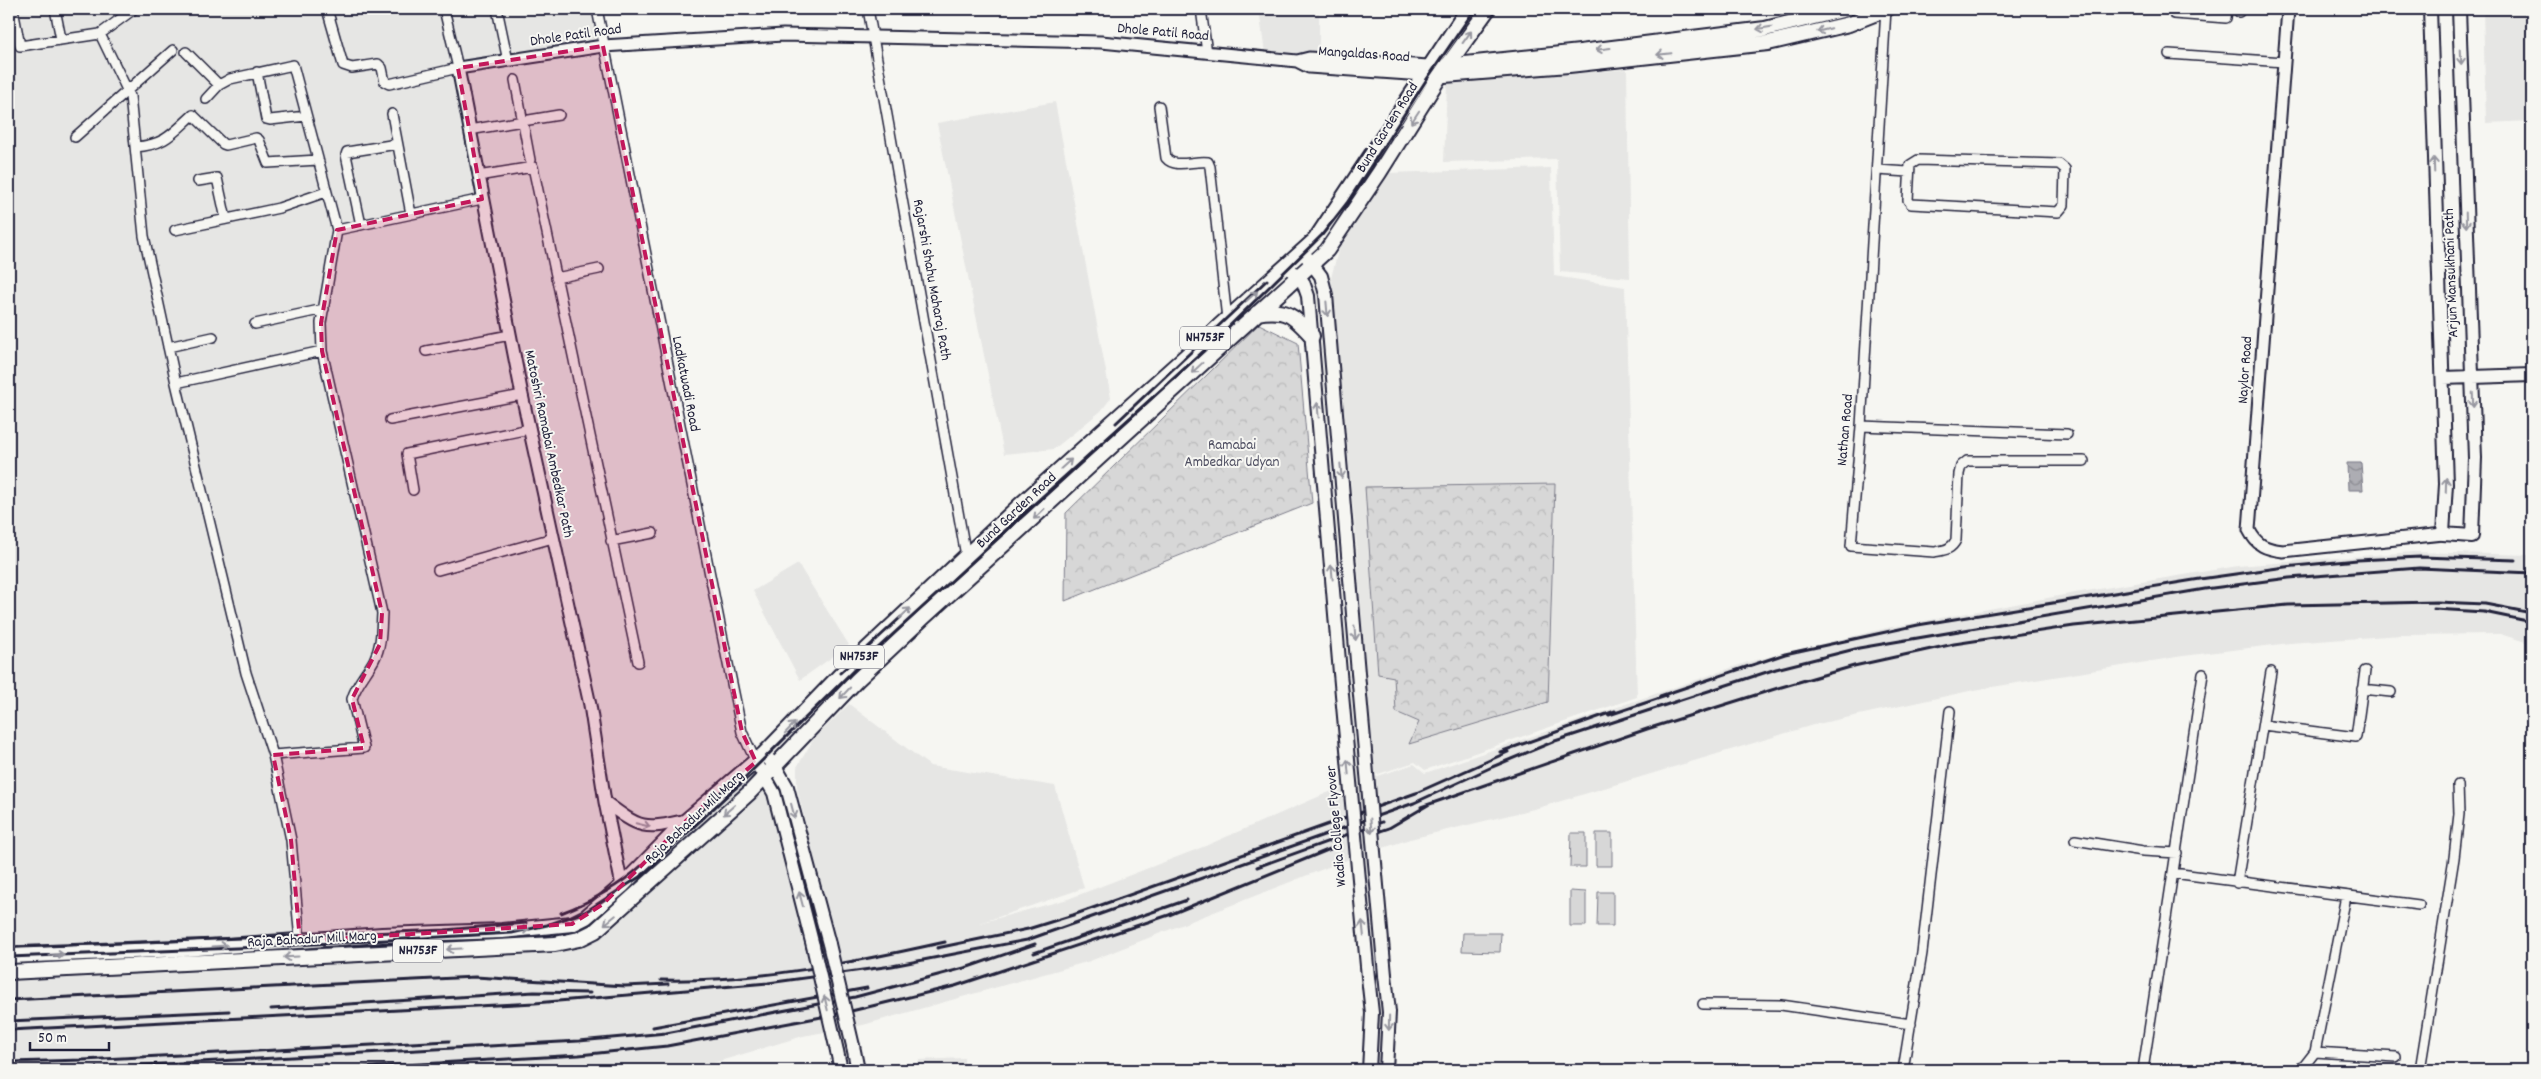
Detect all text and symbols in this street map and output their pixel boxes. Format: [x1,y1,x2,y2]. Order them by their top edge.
street label: Dhole Patil Road [1116,18,1210,48]
street label: Dhole Patil Road [529,19,623,53]
one-way arrow [1757,24,1773,34]
one-way arrow [1816,26,1832,35]
one-way arrow [1462,30,1472,44]
street label: Mangaldas Road [1317,41,1411,69]
one-way arrow [1595,44,1611,54]
one-way arrow [1656,49,1672,59]
one-way arrow [2456,49,2465,65]
street label: Bund Garden Road [1351,78,1425,178]
one-way arrow [1409,110,1419,124]
one-way arrow [2430,158,2439,174]
street label: Rajarshi Shahu Maharaj Path [906,198,956,363]
street label: Arjun Mansukhani Path [2439,208,2465,338]
one-way arrow [2462,212,2471,228]
one-way arrow [1245,290,1258,302]
one-way arrow [1322,301,1332,317]
road number: NH753F [1180,326,1230,349]
street label: Ladkatwadi Road [665,334,705,434]
street label: Naylor Road [2233,335,2259,405]
street label: Matoshri Ramabai Ambedkar Path [517,348,579,540]
one-way arrow [1191,362,1204,374]
one-way arrow [2468,391,2478,407]
street label: Nathan Road [1832,393,1860,467]
one-way arrow [1313,402,1323,418]
park label: Ramabai Ambedkar Udyan [1184,435,1280,474]
one-way arrow [1060,458,1073,470]
one-way arrow [1336,463,1345,479]
street label: Bund Garden Road [972,468,1062,554]
one-way arrow [2441,478,2450,494]
one-way arrow [1032,508,1045,520]
one-way arrow [1327,564,1336,580]
one-way arrow [899,607,911,619]
one-way arrow [1350,625,1359,641]
road number: NH753F [834,646,884,669]
one-way arrow [839,687,851,700]
one-way arrow [784,721,796,734]
one-way arrow [1344,759,1353,775]
street label: Wadia College Flyover [1321,764,1353,888]
street label: Raja Bahadur Mill Marg [640,766,750,870]
one-way arrow [789,802,799,818]
one-way arrow [723,804,736,815]
one-way arrow [1366,818,1376,834]
one-way arrow [635,821,651,830]
one-way arrow [796,892,805,908]
one-way arrow [603,914,616,925]
one-way arrow [1358,921,1368,937]
one-way arrow [513,925,529,934]
street label: Raja Bahadur Mill Marg [247,926,377,954]
road number: NH753F [393,939,443,962]
one-way arrow [211,942,227,951]
one-way arrow [446,944,462,953]
one-way arrow [49,950,65,959]
one-way arrow [284,953,300,962]
one-way arrow [821,996,830,1012]
one-way arrow [1384,1014,1394,1030]
scale bar [30,1019,109,1051]
text: 50 m [38,1028,67,1050]

